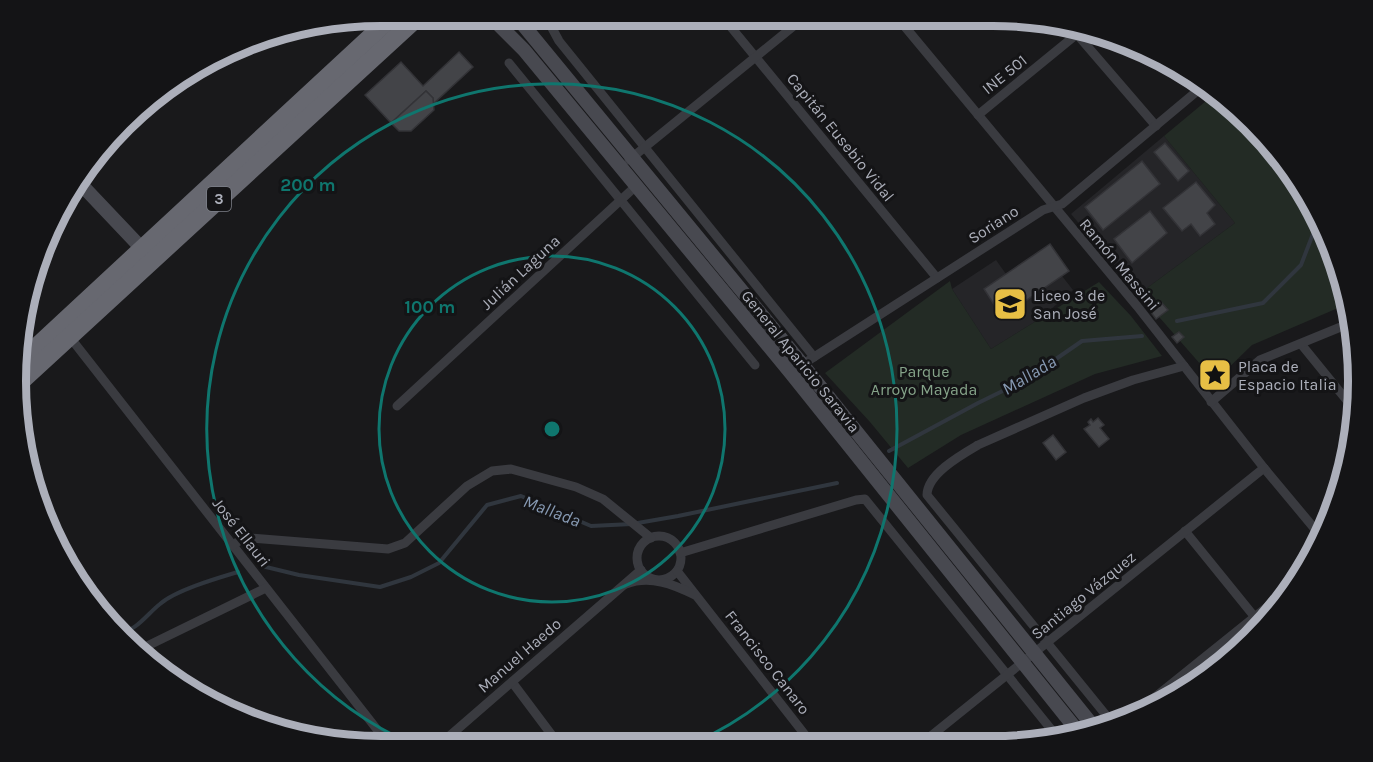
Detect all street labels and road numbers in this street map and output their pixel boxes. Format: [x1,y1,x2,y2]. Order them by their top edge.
street label: INE 501 [978,51,1031,98]
street label: Capitán Eusebio Vidal [783,69,898,205]
road number: 3 [207,187,231,211]
street label: Soriano [965,201,1022,248]
street label: Ramón Massini [1076,214,1164,314]
street label: Julián Laguna [477,231,564,314]
street label: General Aparicio Saravia [737,286,864,436]
street label: José Ellauri [209,494,275,571]
street label: Santiago Vázquez [1027,547,1139,643]
street label: Francisco Canaro [721,607,814,718]
street label: Manuel Haedo [474,614,565,697]

